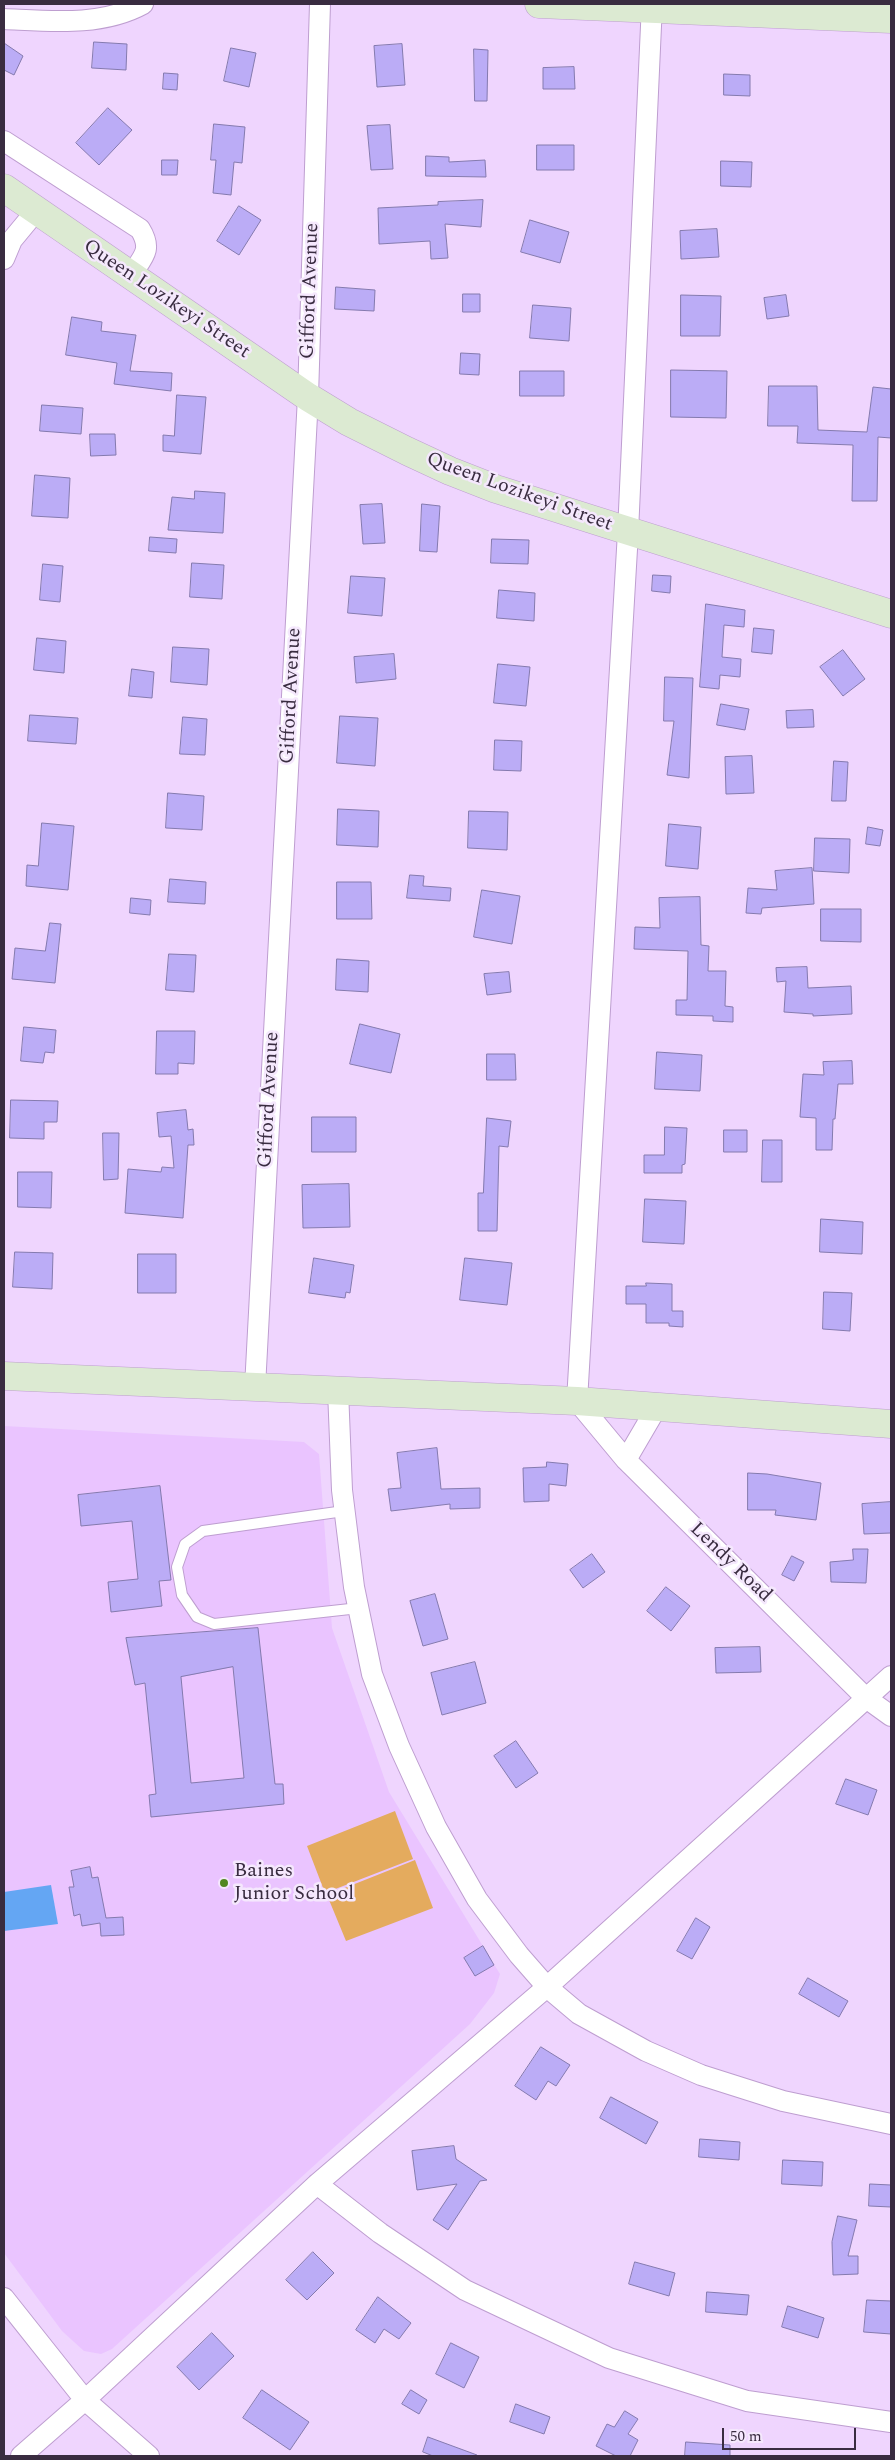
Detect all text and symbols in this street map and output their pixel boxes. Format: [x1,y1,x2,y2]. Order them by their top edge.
street label: Gifford Avenue [297,223,325,359]
street label: Queen Lozikeyi Street [78,235,254,365]
street label: Queen Lozikeyi Street [423,448,615,538]
street label: Gifford Avenue [276,627,308,765]
street label: Gifford Avenue [254,1031,286,1169]
street label: Lendy Road [684,1518,776,1608]
place label: Baines Junior School [234,1860,354,1907]
marker: Baines Junior School [218,1877,230,1889]
scale bar [725,2418,859,2450]
text: 50 m [730,2425,762,2448]

